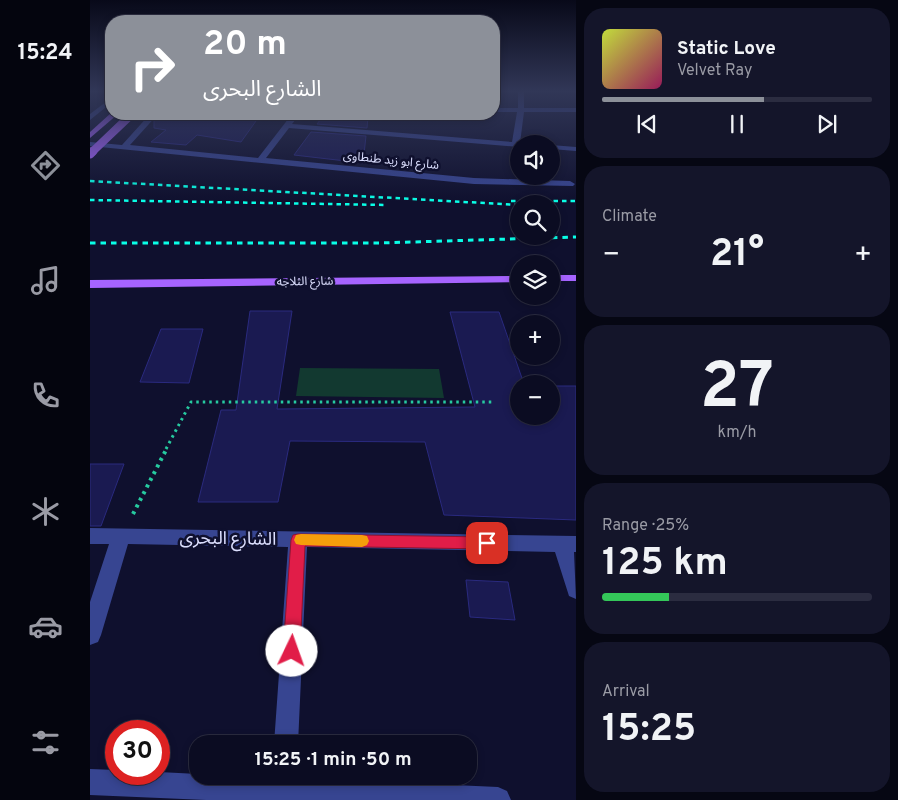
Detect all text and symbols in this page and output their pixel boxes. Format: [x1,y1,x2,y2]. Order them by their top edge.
text: 20 m [203,23,287,67]
icon: right [120,35,185,100]
text: Static Love [677,37,776,61]
text: 15:24 [17,40,73,67]
text: Velvet Ray [677,61,752,81]
text: الشارع البحرى [203,77,321,104]
icon: previous [633,110,661,138]
icon: pause [723,110,751,138]
icon: next [813,110,841,138]
map controls [510,135,560,425]
button: sound [510,135,560,185]
icon: directions [28,148,63,183]
street label: شارع ابو زيد طنطاوى [342,148,440,174]
button: search [510,195,560,245]
text: Climate [602,207,657,227]
text: 21° [710,231,764,280]
text: − [602,238,620,274]
text: + [854,238,872,274]
button: layers [510,255,560,305]
icon: music [28,263,63,298]
street label: شارع الثلاجه [277,274,334,290]
button: + [510,315,560,365]
text: 27 [700,349,774,431]
button: − [510,375,560,425]
icon: phone [28,378,63,413]
text: km/h [718,423,756,443]
icon: climate [28,494,63,529]
text: Range · 25% [602,516,689,536]
pin [466,522,508,564]
street label: الشارع البحرى [179,527,277,553]
icon: arrive [473,529,501,557]
text: 125 km [602,540,728,589]
icon: car [28,609,63,644]
position arrow [265,624,317,676]
text: Arrival [602,682,650,702]
text: 15:25 [602,706,696,755]
speed limit sign: 30 [105,720,170,785]
icon: filters [28,725,63,760]
text: 15:25 · 1 min · 50 m [254,748,412,772]

